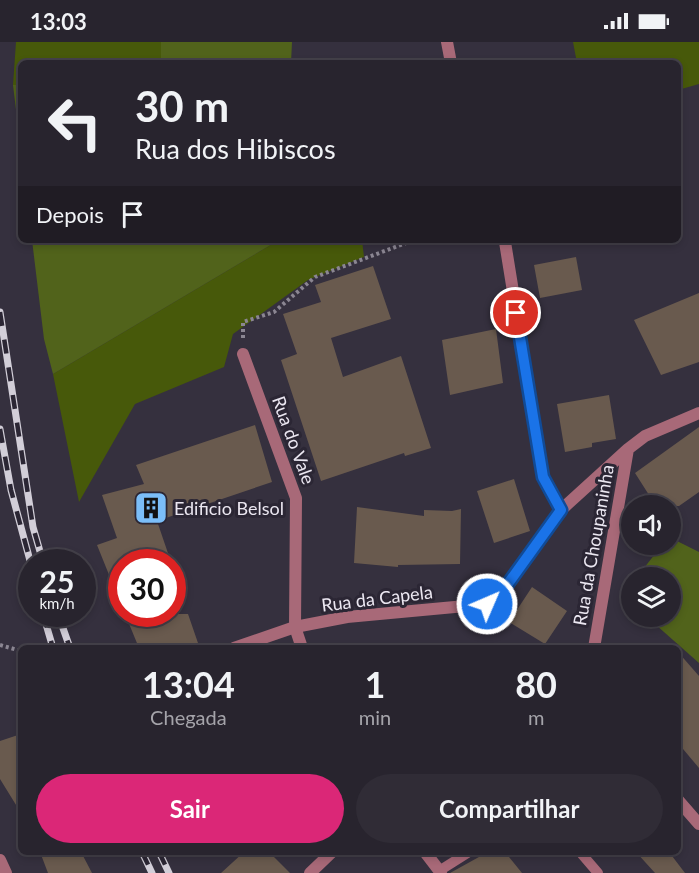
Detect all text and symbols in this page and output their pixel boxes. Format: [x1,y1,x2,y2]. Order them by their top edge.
text: 13:03 [30,8,87,35]
text: 30 m [135,81,229,131]
icon: left [36,84,114,162]
text: Rua dos Hibiscos [135,132,336,165]
icon: arrive [116,198,149,231]
text: Depois [36,201,104,228]
pin [490,287,541,338]
icon: arrive [499,296,532,329]
street label: Rua do Vale [268,393,320,487]
street label: Rua da Choupaninha [568,463,618,627]
building icon: Edificio Belsol [133,490,169,526]
map controls [621,495,681,627]
button: sound [621,495,681,555]
place label: Edificio Belsol [174,497,284,519]
speed limit sign: 30 [108,549,186,627]
text: 25 [40,563,74,599]
button: layers [621,567,681,627]
position arrow [455,572,519,636]
street label: Rua da Capela [320,580,434,616]
text: km/h [39,594,75,612]
text: 13:04 [142,662,235,706]
text: 1 [365,662,385,706]
text: 80 [515,662,557,706]
text: Chegada [150,705,227,729]
text: min [359,705,391,729]
text: m [528,705,544,729]
button: Sair [36,774,344,843]
button: Compartilhar [356,774,663,843]

